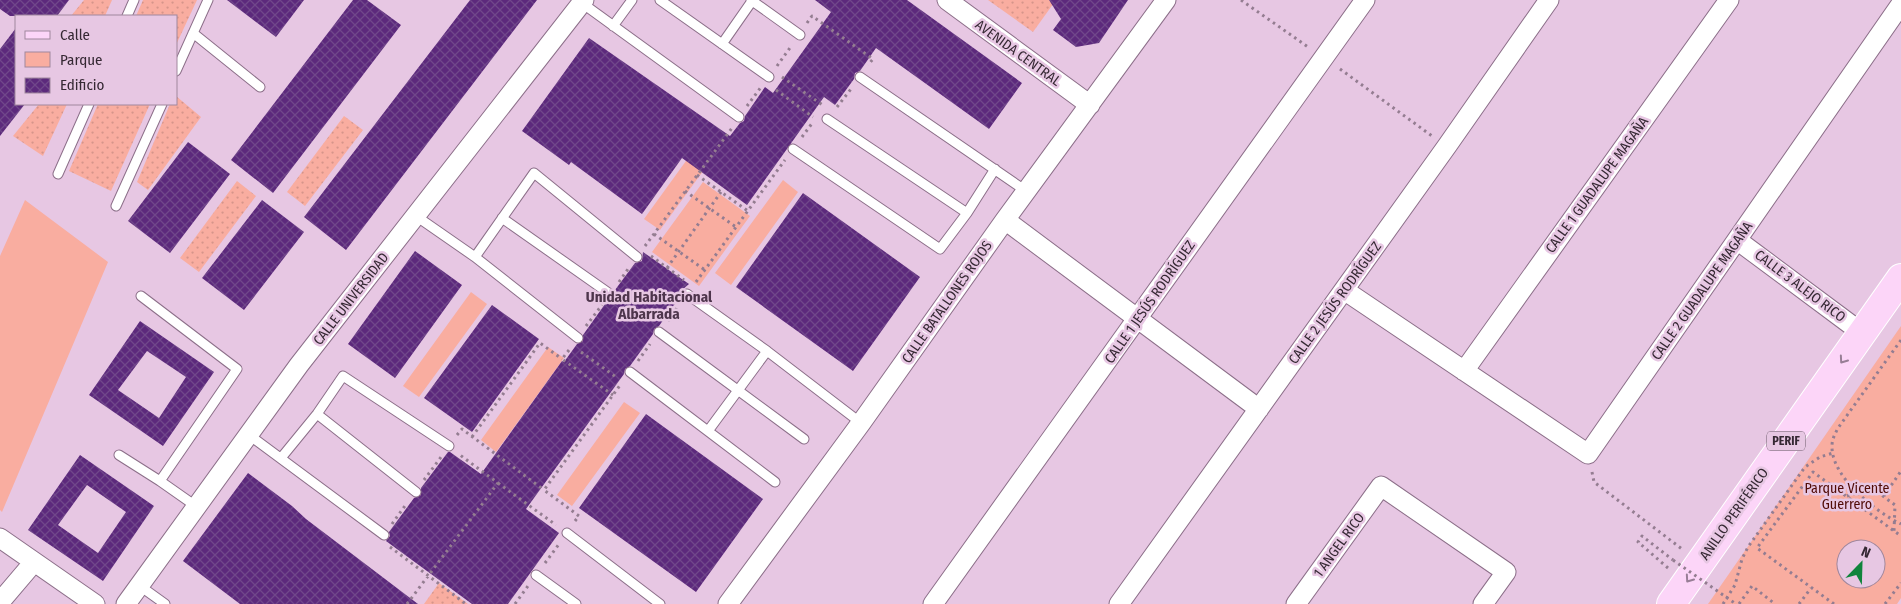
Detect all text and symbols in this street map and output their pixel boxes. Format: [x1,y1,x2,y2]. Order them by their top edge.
legend [15,15,178,105]
street label: AVENIDA CENTRAL [972,16,1064,90]
text: Calle [60,26,90,44]
text: Parque [60,51,103,69]
text: Edificio [60,76,105,94]
street label: CALLE 1 GUADALUPE MAGAÑA [1542,113,1652,256]
street label: CALLE 2 GUADALUPE MAGAÑA [1648,218,1757,363]
street label: CALLE 1 JESÚS RODRÍGUEZ [1100,236,1199,367]
street label: CALLE BATALLONES ROJOS [898,237,996,367]
street label: CALLE 2 JESÚS RODRÍGUEZ [1284,238,1385,367]
street label: CALLE 3 ALEJO RICO [1751,246,1849,326]
street label: CALLE UNIVERSIDAD [310,249,392,349]
district label: Unidad Habitacional Albarrada [586,288,713,323]
one-way arrow [1840,354,1849,364]
road number: PERIF [1767,432,1805,451]
street label: ANILLO PERIFÉRICO [1695,464,1772,563]
park label: Parque Vicente Guerrero [1805,480,1890,513]
street label: 1 ANGEL RICO [1310,509,1368,581]
north arrow [1836,539,1886,589]
text: N [1859,543,1873,562]
one-way arrow [1686,573,1695,583]

